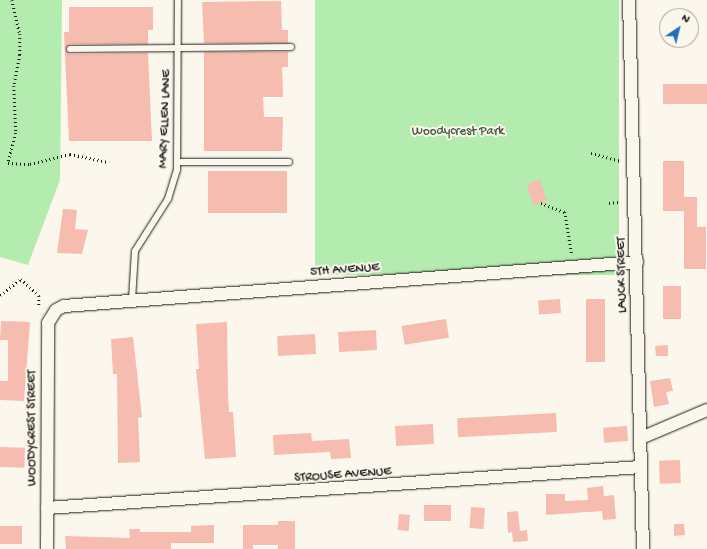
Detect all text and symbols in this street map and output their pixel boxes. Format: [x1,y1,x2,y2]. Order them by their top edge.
north arrow [659,8,699,48]
text: N [679,12,692,26]
street label: MARY ELLEN LANE [156,69,176,169]
park label: Woodycrest Park [412,124,504,140]
street label: LAUCK STREET [615,237,631,313]
street label: 5TH AVENUE [310,261,380,281]
street label: WOODYCREST STREET [25,370,41,486]
street label: STROUSE AVENUE [294,465,392,487]

